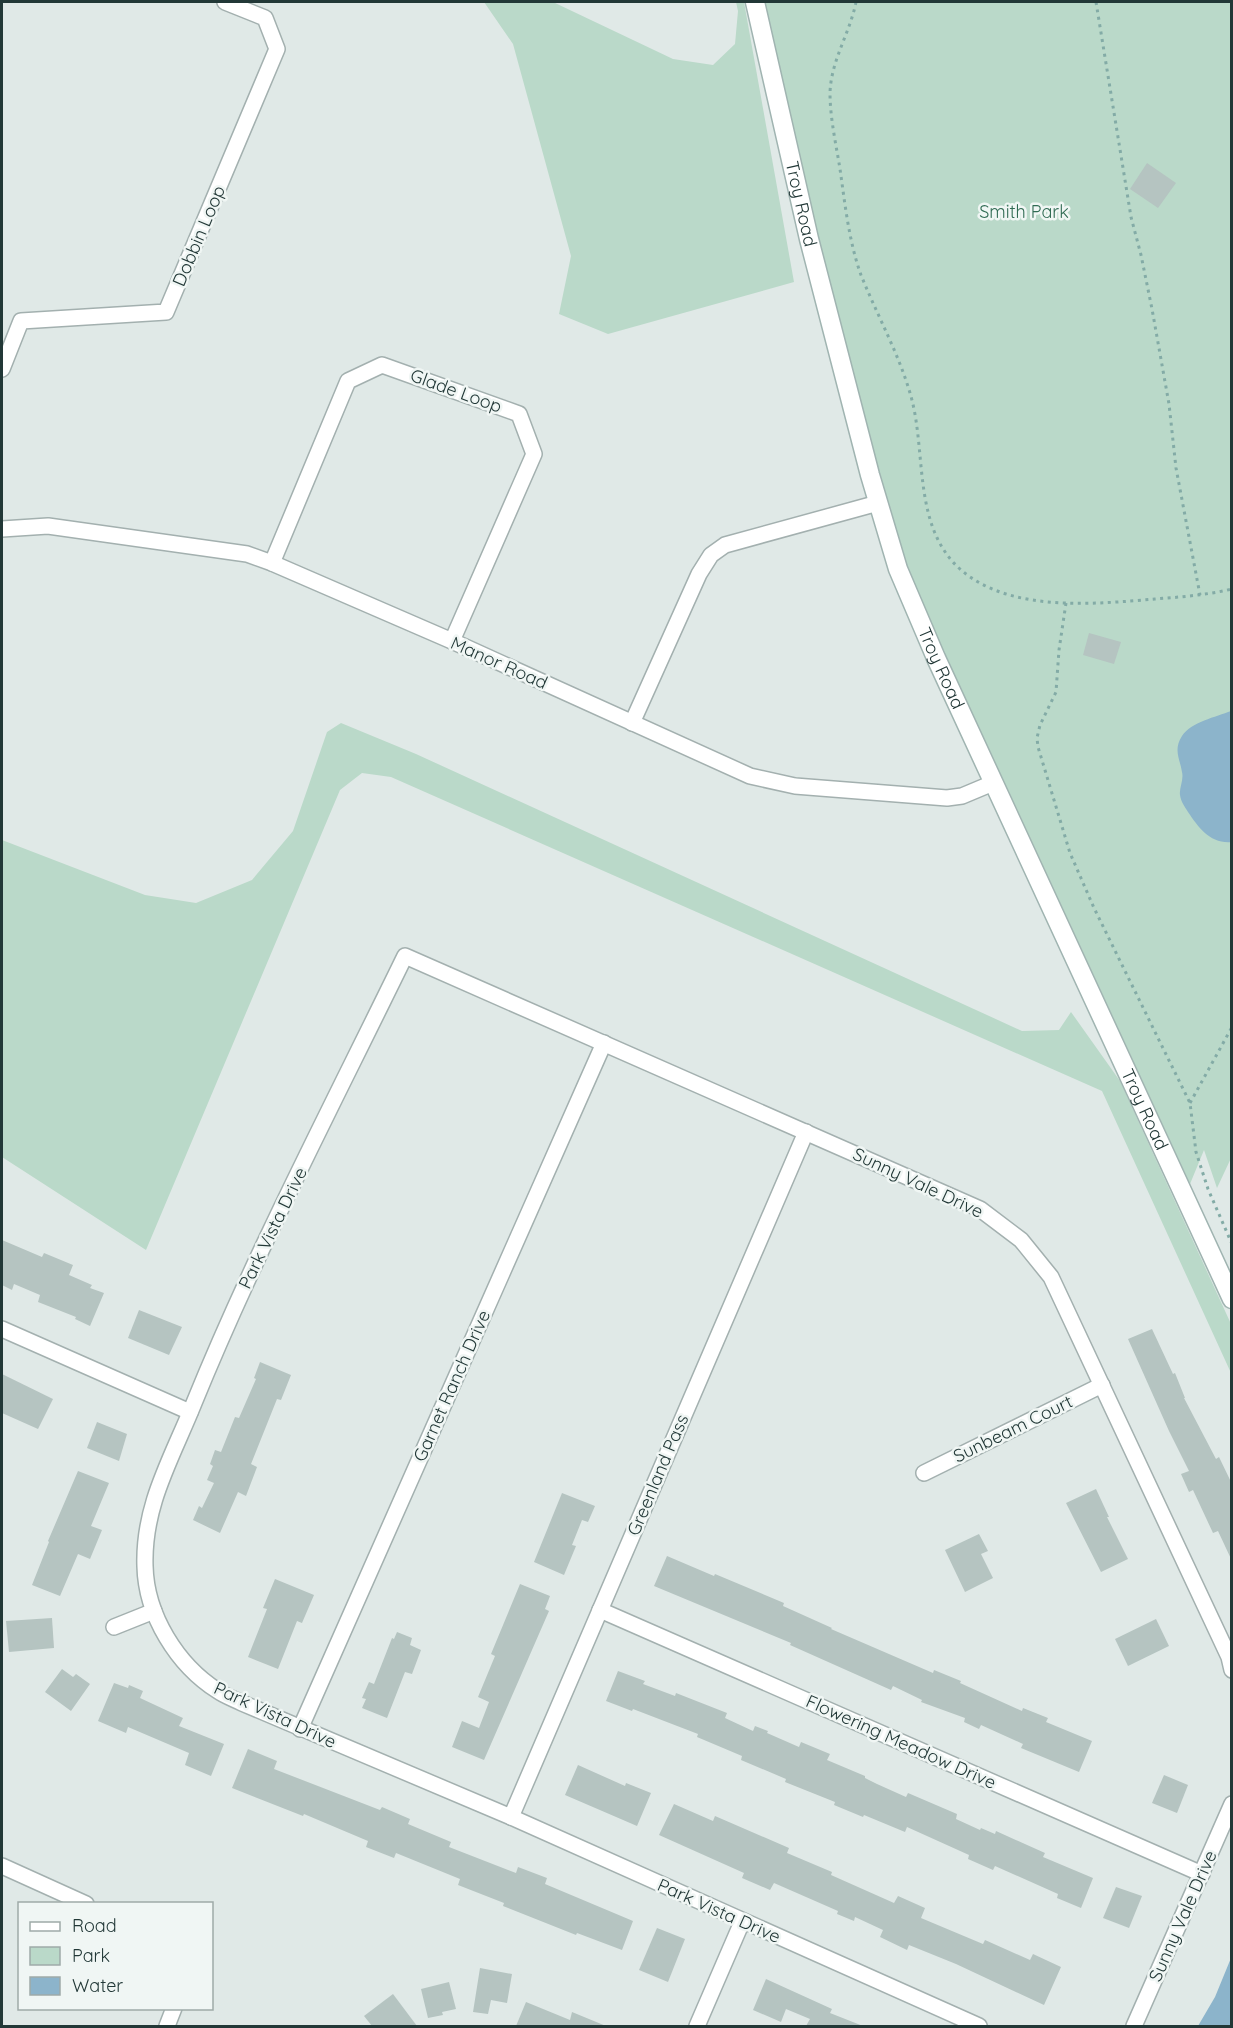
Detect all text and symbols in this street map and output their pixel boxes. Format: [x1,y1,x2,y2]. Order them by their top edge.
street label: Troy Road [781,159,822,249]
street label: Dobbin Loop [167,182,230,290]
park label: Smith Park [979,200,1069,223]
street label: Glade Loop [407,363,505,418]
street label: Troy Road [913,624,970,712]
street label: Manor Road [447,631,551,694]
street label: Troy Road [1116,1065,1174,1154]
street label: Sunny Vale Drive [849,1142,987,1223]
street label: Park Vista Drive [233,1163,312,1292]
street label: Garnet Ranch Drive [408,1306,495,1465]
street label: Sunbeam Court [949,1390,1076,1467]
street label: Greenland Pass [622,1411,693,1539]
street label: Park Vista Drive [210,1676,340,1753]
street label: Flowering Meadow Drive [803,1689,1000,1794]
street label: Sunny Vale Drive [1143,1847,1222,1985]
street label: Park Vista Drive [654,1873,784,1948]
legend [18,1902,213,2010]
text: Road [72,1914,117,1937]
text: Park [72,1944,110,1967]
text: Water [72,1974,123,1997]

